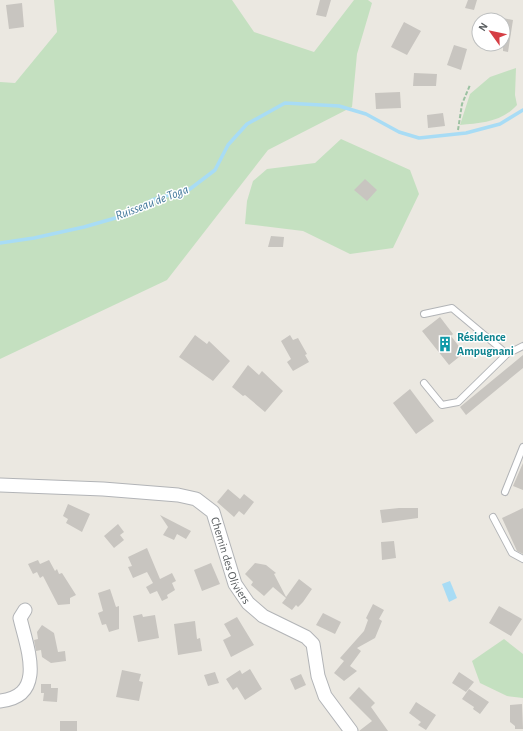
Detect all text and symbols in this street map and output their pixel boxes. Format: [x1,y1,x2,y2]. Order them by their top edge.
north arrow [471,12,511,52]
text: N [476,21,490,33]
water label: Ruisseau de Toga [114,183,191,223]
place label: Résidence Ampugnani [457,331,514,357]
building icon: Résidence Ampugnani [436,335,454,353]
street label: Chemin des Oliviers [209,516,253,606]

